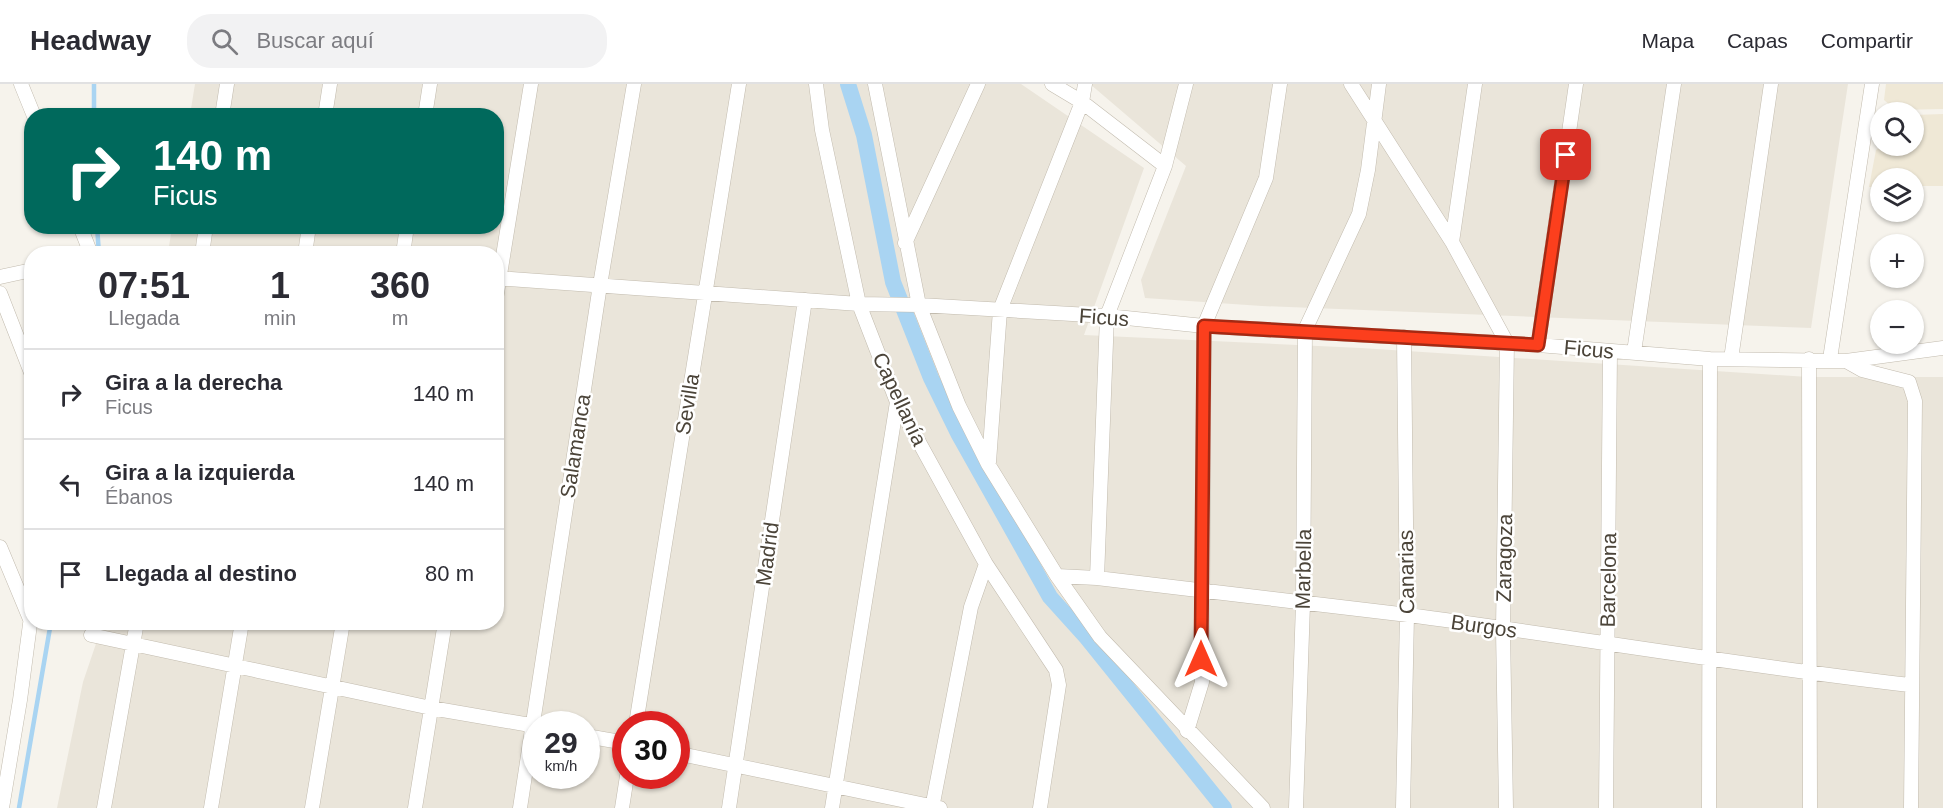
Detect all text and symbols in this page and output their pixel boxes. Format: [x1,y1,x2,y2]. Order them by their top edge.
search box [187,14,607,68]
text: Headway [30,25,151,56]
icon: search [208,25,241,58]
text: Buscar aquí [256,28,374,53]
text: Mapa [1642,29,1694,52]
text: Capas [1727,29,1788,52]
text: Compartir [1821,29,1913,52]
map controls [1870,102,1924,354]
button: search [1870,102,1924,156]
pin [1540,129,1591,180]
icon: right [54,132,132,210]
text: 140 m [153,132,272,179]
icon: arrive [1549,138,1582,171]
button: layers [1870,168,1924,222]
text: Ficus [153,181,218,211]
button: + [1870,234,1924,288]
text: 07:51 [98,265,190,306]
text: 1 [270,265,290,306]
text: 360 [370,265,430,306]
button: − [1870,300,1924,354]
street label: Ficus [1078,304,1130,330]
text: Llegada [108,307,180,329]
text: min [264,307,296,329]
text: m [392,307,408,329]
street label: Ficus [1563,335,1615,363]
street label: Capellanía [868,349,932,450]
text: Gira a la derecha [105,370,282,395]
street label: Sevilla [671,371,703,436]
icon: right [54,378,87,411]
text: 140 m [413,381,474,406]
street label: Salamanca [555,392,595,500]
text: Ficus [105,396,153,418]
text: Gira a la izquierda [105,460,295,485]
icon: left [54,468,87,501]
text: 140 m [413,471,474,496]
text: Ébanos [105,486,173,508]
street label: Zaragoza [1492,513,1516,603]
street label: Madrid [751,521,783,587]
street label: Marbella [1291,528,1315,609]
street label: Canarias [1394,530,1418,614]
street label: Barcelona [1596,532,1620,627]
icon: arrive [54,558,87,591]
text: Llegada al destino [105,561,297,586]
text: 80 m [425,561,474,586]
street label: Burgos [1449,610,1519,642]
position arrow [1169,627,1233,691]
speed limit sign: 30 [612,711,690,789]
text: 29 [544,726,578,759]
text: km/h [545,757,577,774]

